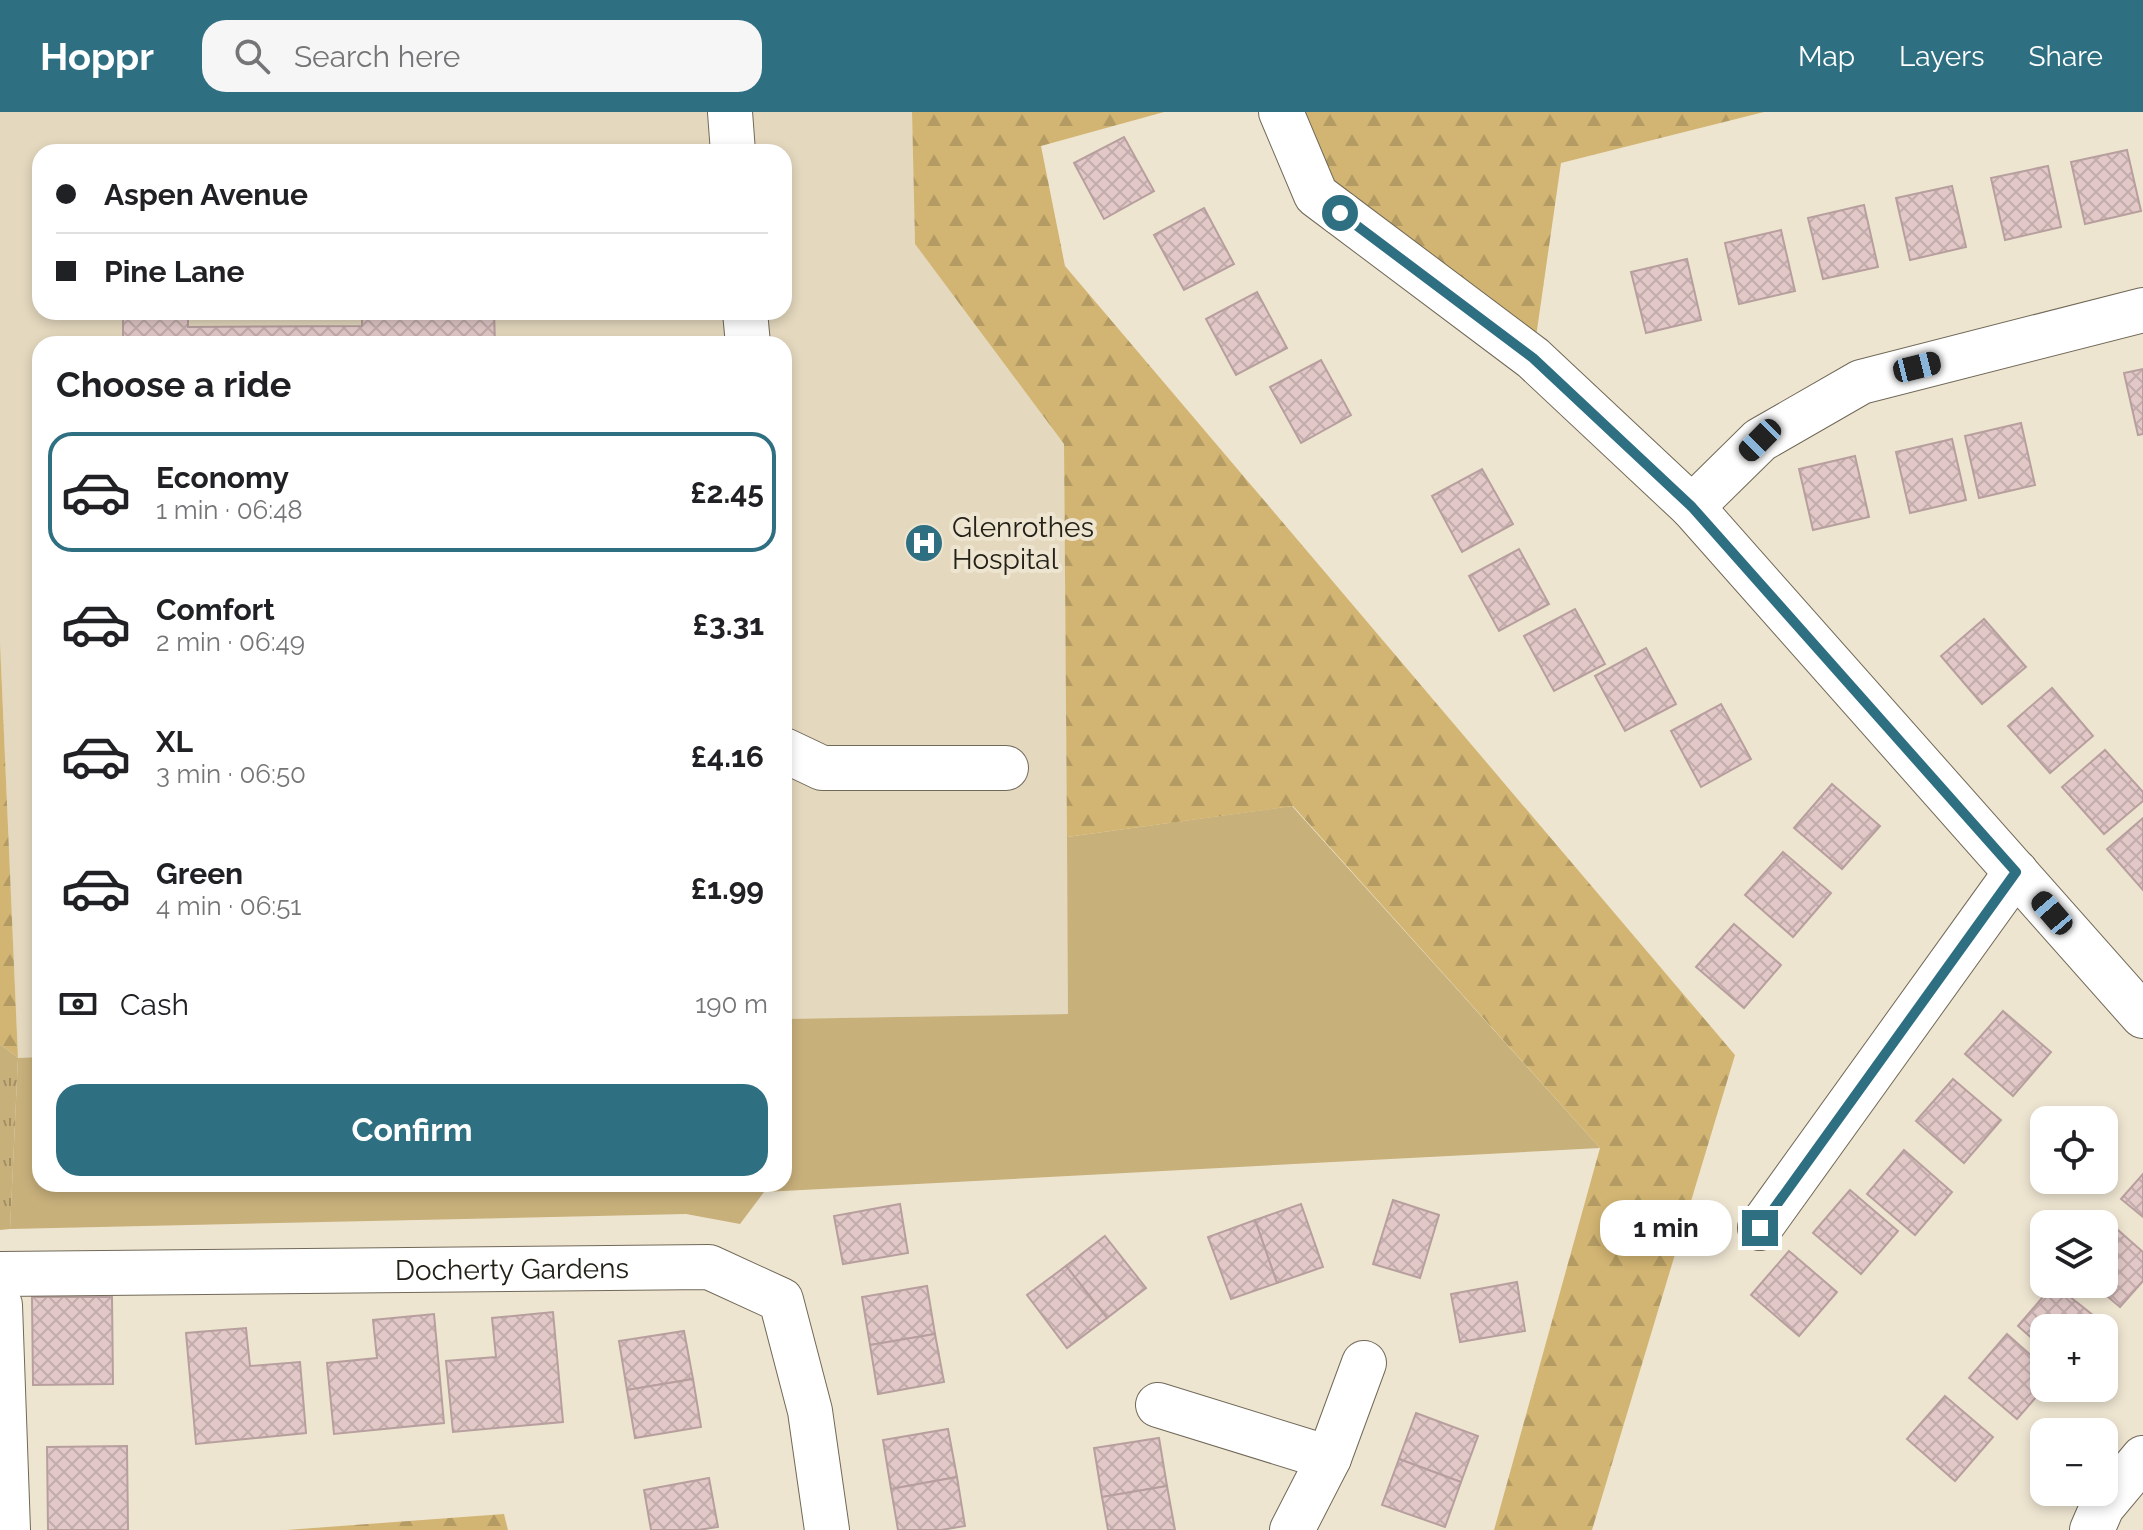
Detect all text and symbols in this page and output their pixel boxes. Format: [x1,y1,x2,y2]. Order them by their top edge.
search box [202,20,762,92]
text: Hoppr [40,34,154,79]
icon: search [230,34,274,78]
text: Search here [294,39,460,74]
text: Map [1798,40,1855,73]
text: Layers [1899,40,1985,73]
text: Share [2029,40,2103,73]
text: Aspen Avenue [104,177,308,212]
route start [1322,195,1358,231]
text: Pine Lane [104,254,244,289]
car [1891,350,1943,384]
text: Choose a ride [56,363,291,405]
car [1735,415,1785,465]
icon: car [60,456,132,528]
text: Economy [156,460,289,495]
text: £2.45 [690,475,764,510]
text: 1 min · 06:48 [156,495,303,525]
place label: Glenrothes Hospital [952,511,1094,576]
hospital icon: Glenrothes Hospital [903,522,945,564]
icon: car [60,588,132,660]
text: Comfort [156,592,275,627]
text: £3.31 [693,607,764,642]
text: 2 min · 06:49 [156,627,305,657]
icon: car [60,720,132,792]
text: XL [156,724,193,759]
text: £4.16 [691,739,764,774]
text: 3 min · 06:50 [156,759,306,789]
icon: car [60,852,132,924]
text: Green [156,856,243,891]
text: £1.99 [691,871,764,906]
car [2027,887,2077,939]
text: 4 min · 06:51 [156,891,302,921]
icon: cash [56,982,100,1026]
text: Cash [120,987,189,1022]
text: 190 m [695,989,768,1019]
button: Confirm [56,1084,768,1176]
map controls [2030,1106,2118,1506]
button: locate [2030,1106,2118,1194]
callout: 1 min [1600,1200,1732,1256]
route end [1742,1210,1778,1246]
button: layers [2030,1210,2118,1298]
text: 1 min [1633,1213,1699,1243]
street label: Docherty Gardens [395,1251,629,1287]
button: + [2030,1314,2118,1402]
button: − [2030,1418,2118,1506]

